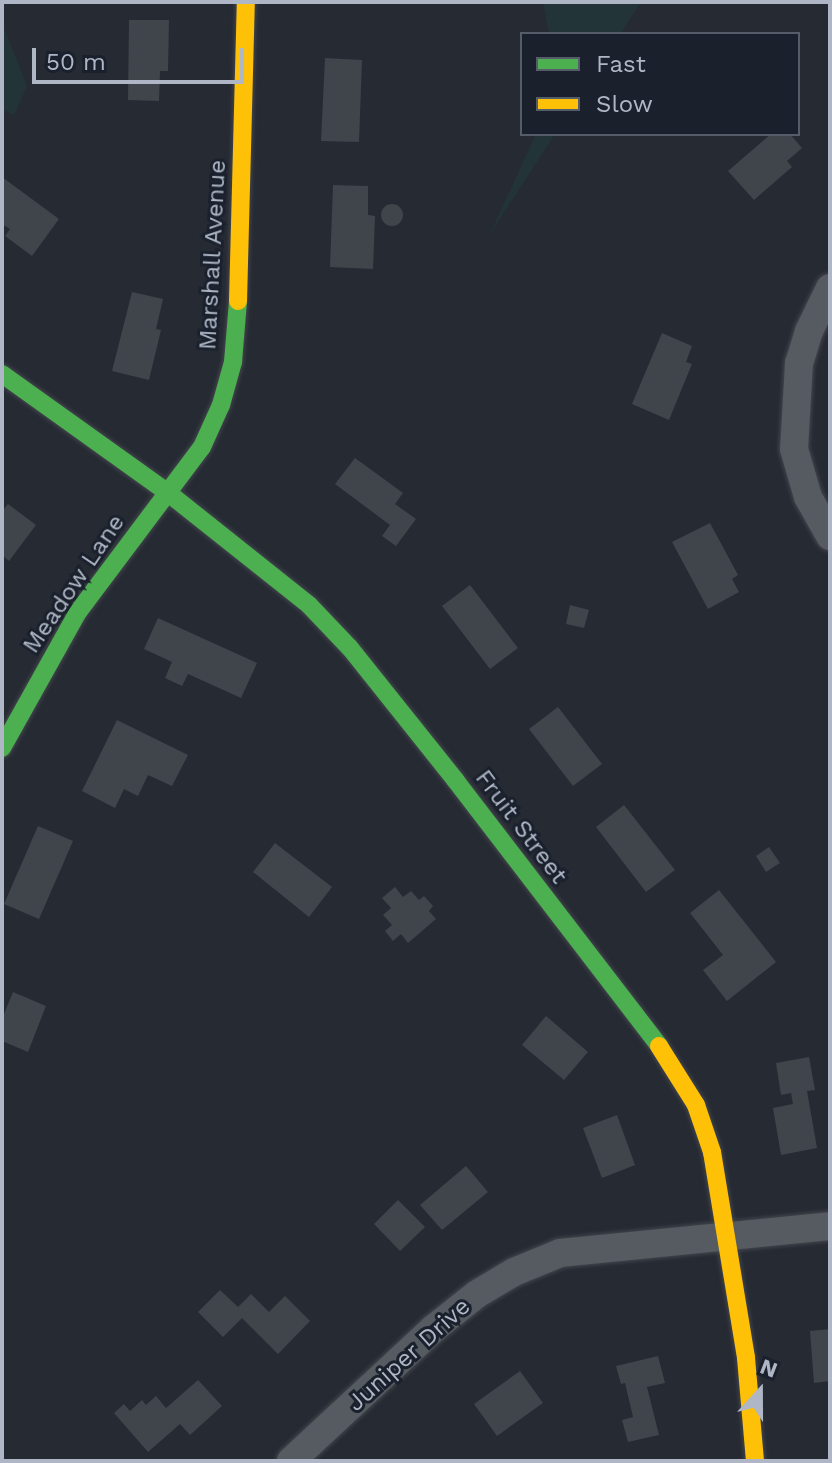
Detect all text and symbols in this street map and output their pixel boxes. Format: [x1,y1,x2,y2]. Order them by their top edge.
scale bar [36,32,248,82]
legend [520,32,800,136]
text: 50 m [46,48,106,76]
text: Fast [596,50,646,78]
text: Slow [596,90,653,118]
street label: Marshall Avenue [194,158,232,352]
street label: Meadow Lane [17,509,131,659]
street label: Fruit Street [469,764,573,890]
street label: Juniper Drive [341,1292,477,1418]
north arrow [720,1351,800,1431]
text: N [757,1354,781,1383]

